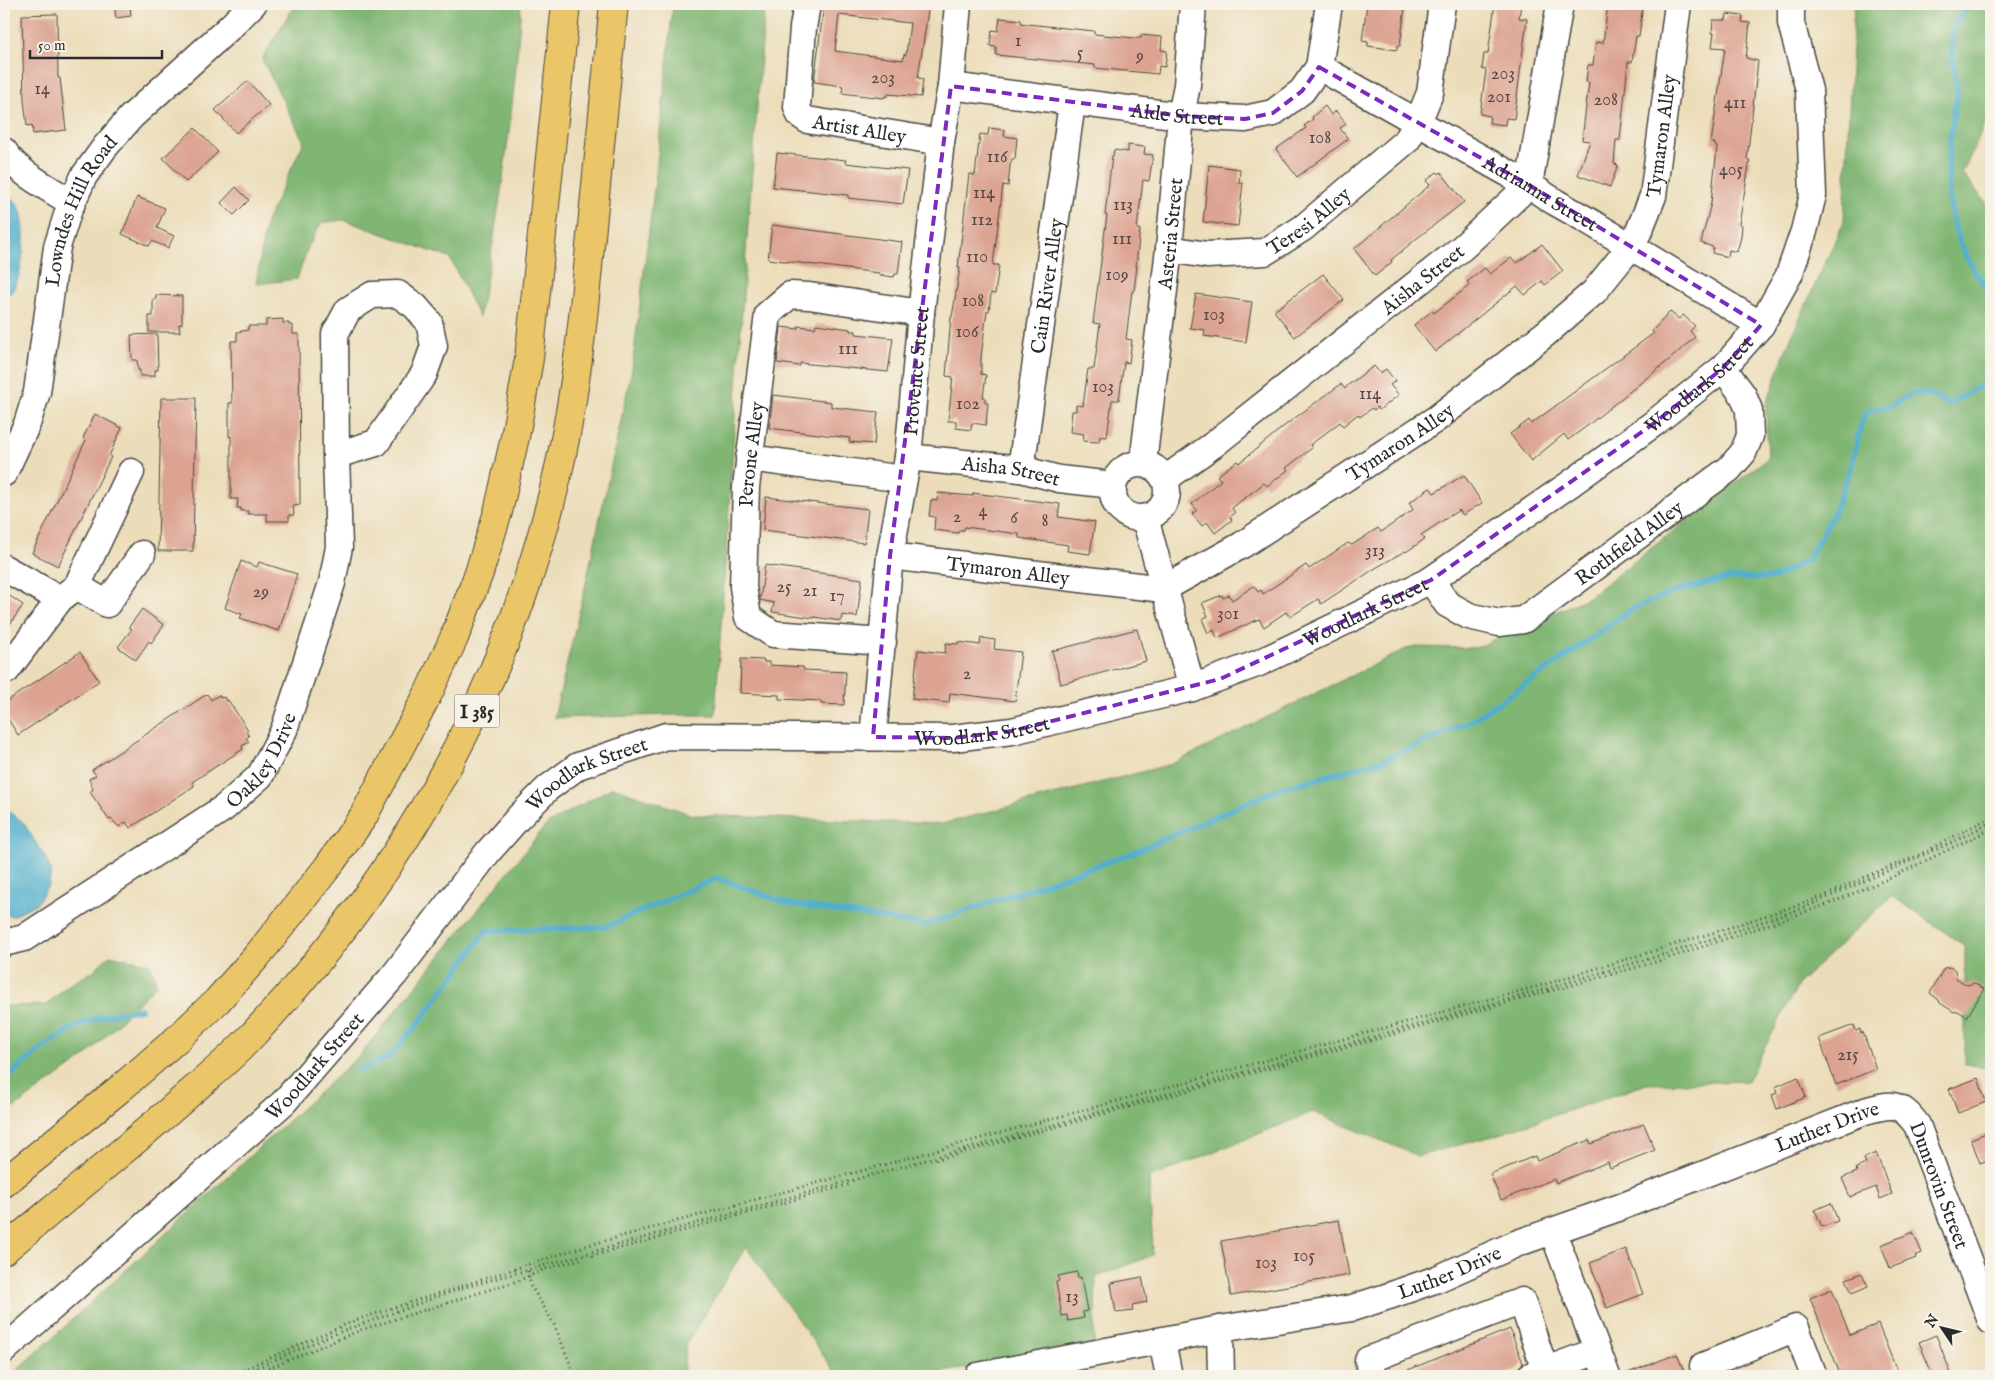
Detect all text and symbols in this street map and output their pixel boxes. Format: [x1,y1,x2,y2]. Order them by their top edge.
scale bar [30,28,162,60]
house number: 1 [1015,30,1021,53]
text: 50 m [38,36,66,55]
house number: 5 [1077,42,1084,65]
house number: 9 [1135,45,1144,68]
house number: 203 [1491,63,1515,86]
house number: 203 [871,67,895,90]
street label: Tymaron Alley [1642,73,1683,199]
house number: 14 [34,78,50,101]
house number: 201 [1487,86,1511,109]
house number: 208 [1594,89,1618,112]
house number: 411 [1724,92,1746,115]
street label: Alde Street [1128,98,1224,132]
street label: Artist Alley [810,110,908,150]
house number: 108 [1309,127,1331,150]
street label: Lowndes Hill Road [41,131,123,288]
house number: 116 [986,146,1008,169]
street label: Adrianna Street [1477,150,1602,238]
house number: 405 [1719,159,1744,182]
street label: Asteria Street [1153,177,1189,292]
house number: 114 [973,182,995,205]
street label: Teresi Alley [1263,182,1356,262]
house number: 113 [1113,194,1133,217]
house number: 112 [971,209,993,232]
street label: Cain River Alley [1026,216,1070,355]
house number: 111 [1112,228,1132,251]
street label: Aisha Street [1376,240,1470,322]
house number: 110 [966,246,988,269]
house number: 109 [1105,264,1129,287]
house number: 108 [962,290,984,313]
house number: 103 [1203,304,1225,327]
street label: Provence Street [899,305,936,437]
house number: 106 [955,321,979,344]
street label: Woodlark Street [1640,331,1760,440]
house number: 111 [838,338,858,361]
house number: 103 [1092,376,1114,399]
house number: 114 [1359,383,1381,406]
house number: 102 [956,393,980,416]
street label: Tymaron Alley [1342,398,1460,488]
street label: Perone Alley [734,400,771,507]
street label: Aisha Street [960,452,1063,493]
street label: Rothfield Alley [1571,496,1689,592]
house number: 4 [979,500,988,523]
house number: 2 [953,506,961,529]
house number: 6 [1010,507,1018,530]
house number: 8 [1041,510,1049,533]
house number: 313 [1365,540,1385,563]
street label: Tymaron Alley [945,552,1071,592]
street label: Woodlark Street [1299,572,1433,654]
house number: 25 [777,576,792,599]
house number: 21 [802,580,818,603]
house number: 29 [253,581,269,604]
house number: 17 [829,585,845,608]
house number: 301 [1217,603,1239,626]
house number: 2 [963,663,971,686]
road number: I 385 [454,694,500,728]
street label: Oakley Drive [221,710,303,814]
street label: Woodlark Street [914,711,1052,752]
street label: Woodlark Street [521,732,651,817]
street label: Woodlark Street [261,1008,370,1127]
house number: 215 [1837,1044,1859,1067]
street label: Luther Drive [1772,1097,1882,1159]
street label: Dunrovin Street [1903,1118,1974,1253]
street label: Luther Drive [1395,1241,1506,1306]
house number: 105 [1293,1245,1315,1268]
house number: 103 [1255,1252,1277,1275]
house number: 13 [1065,1286,1079,1309]
north arrow [1918,1302,1968,1352]
text: N [1921,1311,1943,1332]

